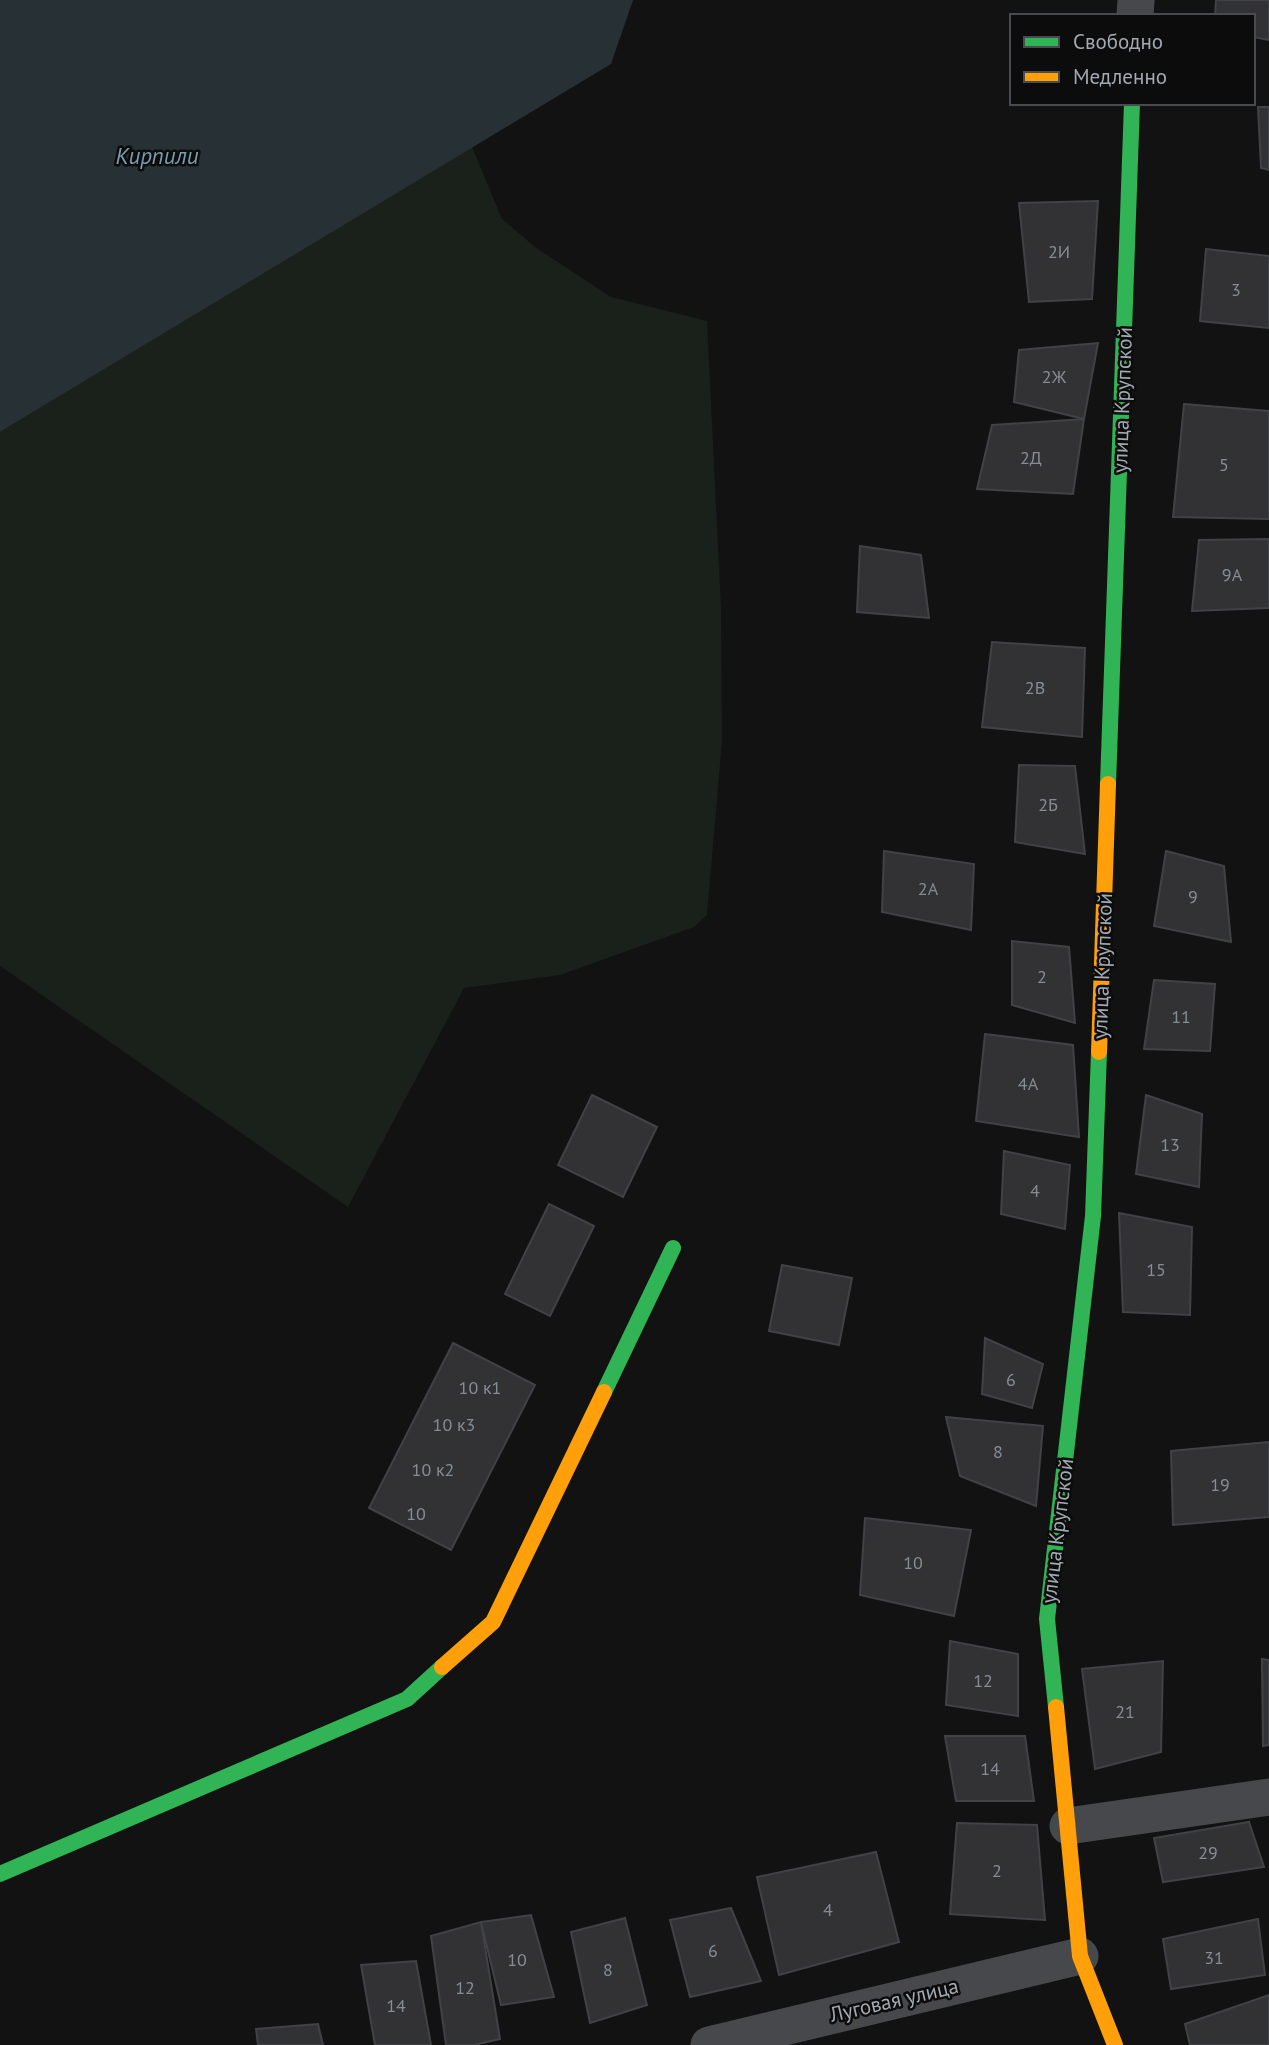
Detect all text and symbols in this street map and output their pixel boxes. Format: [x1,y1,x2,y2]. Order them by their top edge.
legend [1010,14,1255,105]
text: Свободно [1073,28,1163,55]
text: Медленно [1073,63,1167,90]
water label: Кирпили [115,141,199,170]
house number: 2И [1048,240,1070,263]
house number: 3 [1231,278,1241,301]
street label: улица Крупской [1106,327,1138,473]
house number: 2Ж [1042,365,1067,388]
house number: 2Д [1020,446,1042,469]
house number: 5 [1219,453,1229,476]
house number: 9А [1222,563,1243,586]
house number: 2В [1025,676,1045,699]
house number: 2Б [1038,793,1058,816]
house number: 2А [918,877,939,900]
house number: 9 [1188,885,1198,908]
street label: улица Крупской [1086,893,1118,1039]
house number: 2 [1037,965,1047,988]
house number: 11 [1171,1005,1191,1028]
house number: 4А [1018,1072,1039,1095]
house number: 13 [1160,1133,1180,1156]
house number: 4 [1030,1179,1040,1202]
house number: 15 [1146,1258,1166,1281]
house number: 6 [1006,1368,1016,1391]
house number: 10 к1 [459,1376,501,1399]
house number: 10 к3 [433,1413,475,1436]
house number: 8 [993,1440,1003,1463]
street label: улица Крупской [1035,1457,1079,1605]
house number: 10 к2 [412,1458,454,1481]
house number: 19 [1210,1473,1230,1496]
house number: 10 [406,1502,426,1525]
house number: 10 [903,1551,923,1574]
house number: 12 [973,1669,993,1692]
house number: 21 [1115,1700,1135,1723]
house number: 14 [980,1757,1000,1780]
house number: 29 [1198,1841,1218,1864]
house number: 2 [992,1859,1002,1882]
house number: 4 [823,1898,833,1921]
house number: 6 [708,1939,718,1962]
house number: 31 [1204,1946,1224,1969]
house number: 10 [507,1948,527,1971]
house number: 8 [603,1958,613,1981]
street label: Луговая улица [826,1972,961,2028]
house number: 12 [455,1976,475,1999]
house number: 14 [386,1994,406,2017]

